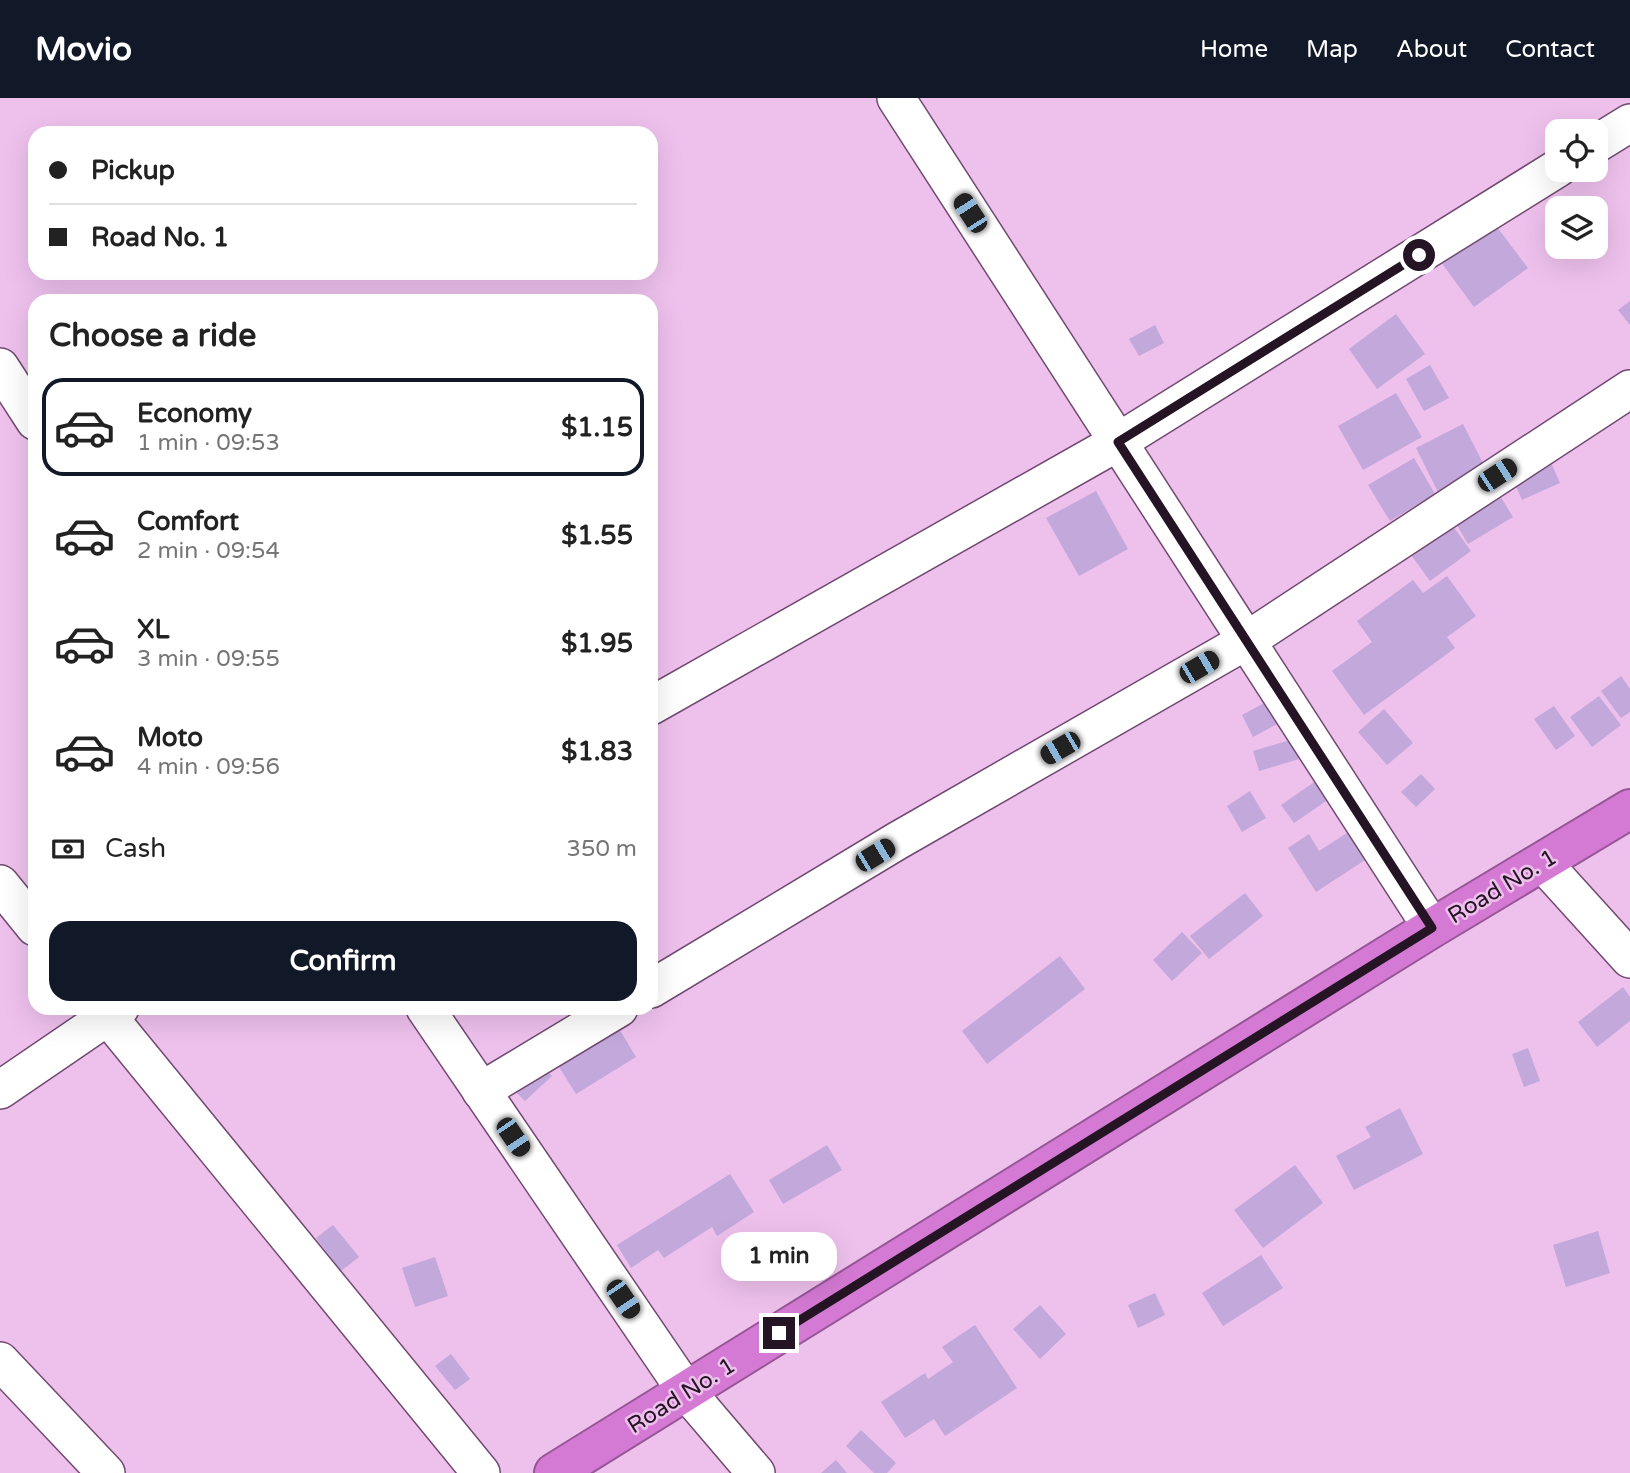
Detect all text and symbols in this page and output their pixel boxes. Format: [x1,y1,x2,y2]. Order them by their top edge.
text: Movio [35,30,132,69]
text: Home [1200,35,1268,64]
text: Map [1306,35,1358,64]
text: About [1396,35,1467,64]
text: Contact [1505,35,1595,64]
map controls [1545,119,1608,259]
button: locate [1545,119,1608,182]
text: Pickup [91,155,175,186]
car [950,190,991,236]
button: layers [1545,196,1608,259]
text: Road No. 1 [91,222,229,253]
route start [1403,239,1435,271]
text: Choose a ride [49,317,256,355]
icon: car [53,396,116,459]
text: Economy [137,398,252,429]
text: $1.15 [561,412,633,443]
text: 1 min · 09:53 [137,429,280,457]
car [1474,455,1521,495]
icon: car [53,504,116,567]
text: Comfort [137,506,239,537]
text: $1.55 [561,520,633,551]
text: 2 min · 09:54 [137,537,280,565]
icon: car [53,612,116,675]
text: XL [137,614,169,645]
text: $1.95 [561,628,633,659]
text: 3 min · 09:55 [137,645,280,673]
car [1176,647,1223,687]
icon: car [53,720,116,783]
text: Moto [137,722,203,753]
car [1037,728,1084,768]
text: $1.83 [561,736,633,767]
text: 4 min · 09:56 [137,753,280,781]
icon: cash [49,830,87,868]
text: Cash [105,833,166,864]
text: 350 m [567,835,637,863]
car [852,835,899,875]
street label: Road No. 1 [1443,843,1562,930]
button: Confirm [49,921,637,1001]
car [493,1114,534,1160]
callout: 1 min [721,1232,837,1280]
text: 1 min [748,1242,810,1270]
car [603,1276,644,1322]
route end [763,1317,795,1349]
street label: Road No. 1 [622,1352,741,1440]

